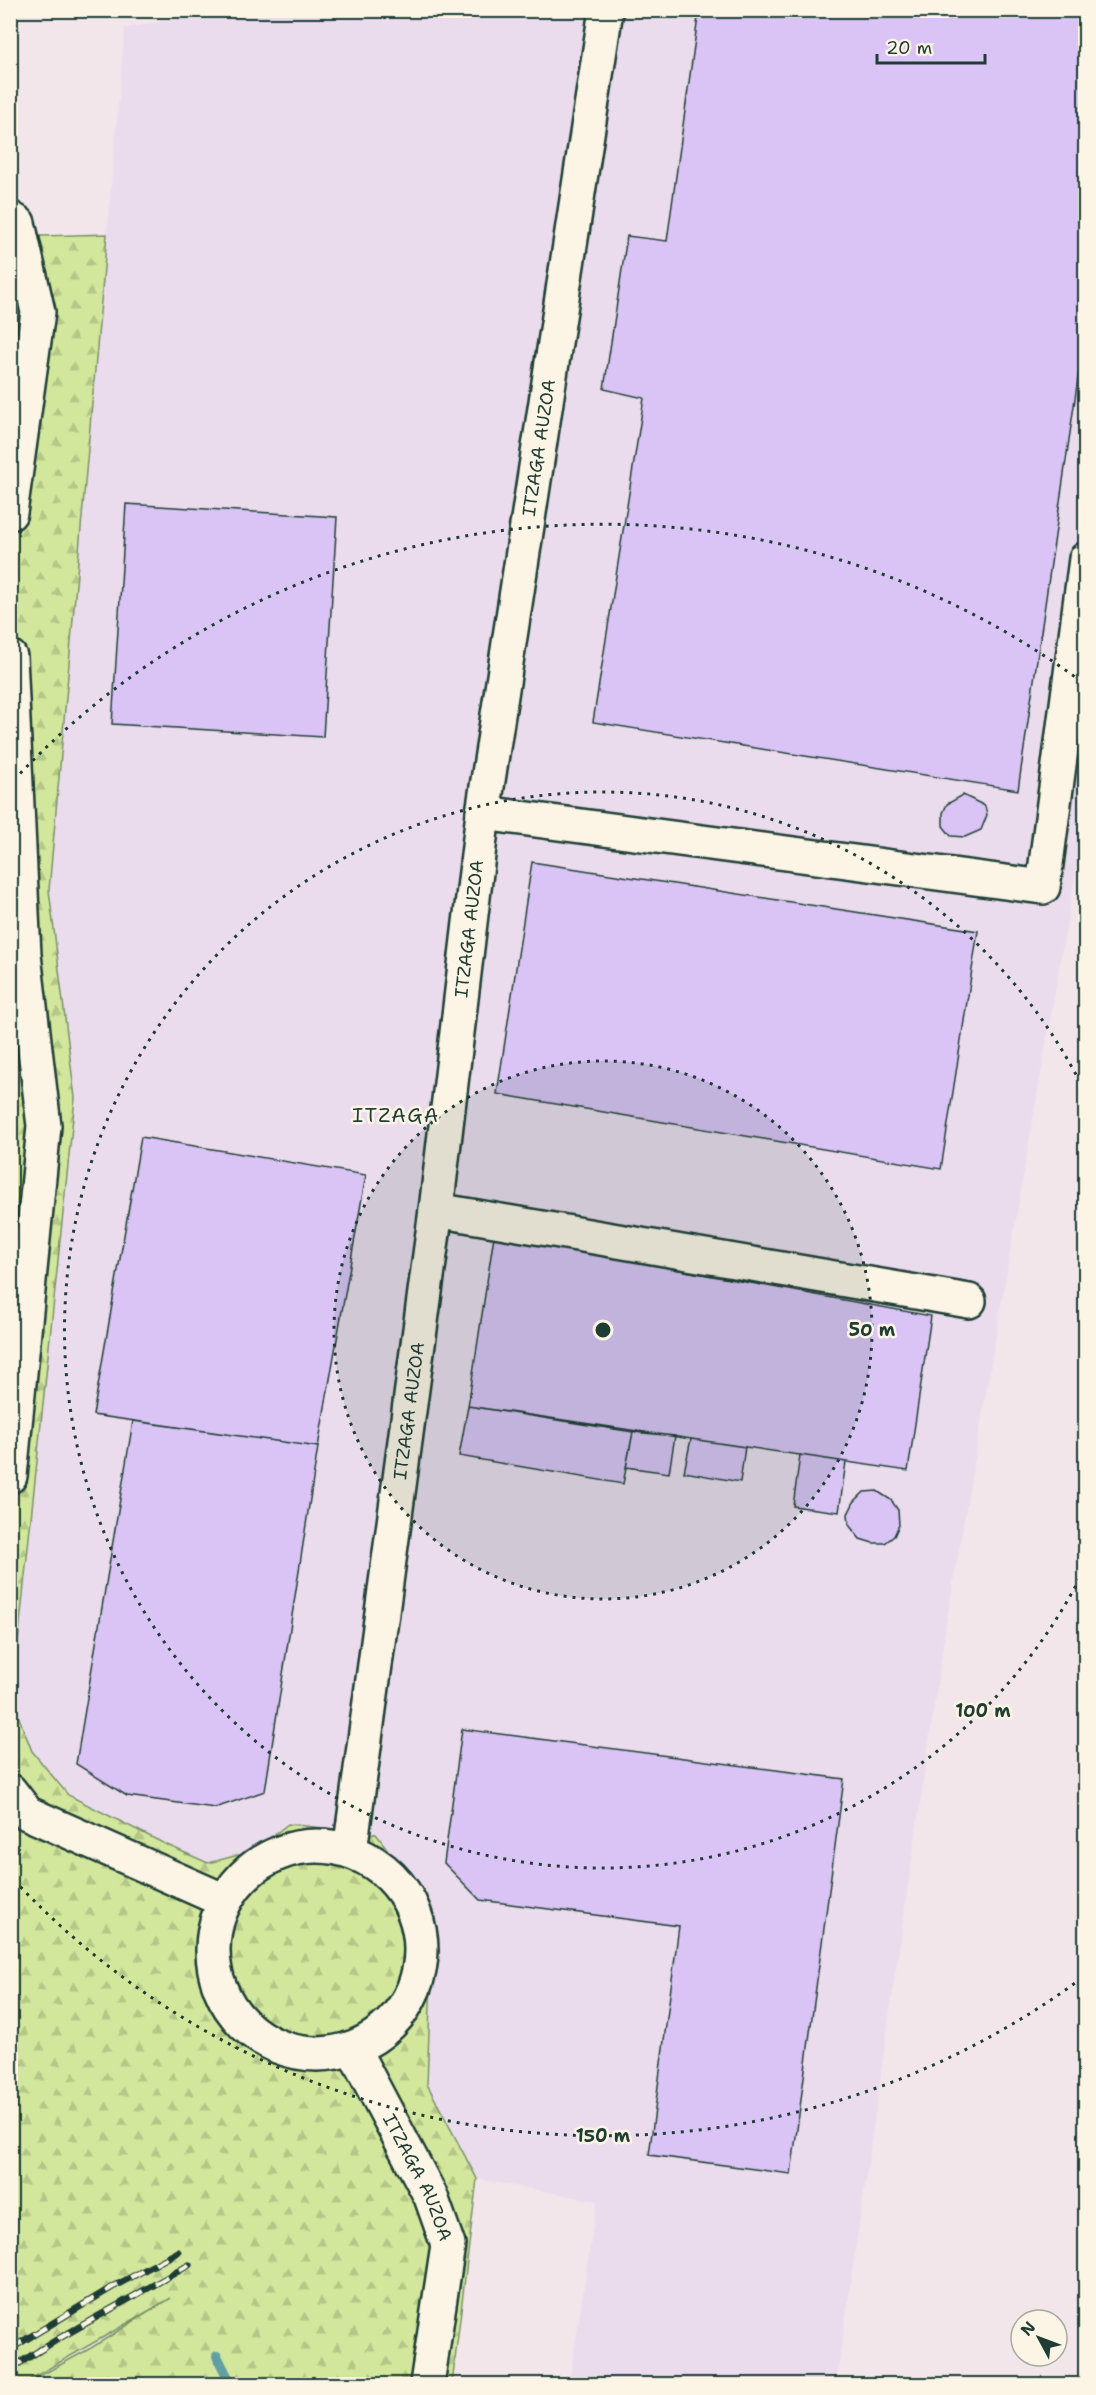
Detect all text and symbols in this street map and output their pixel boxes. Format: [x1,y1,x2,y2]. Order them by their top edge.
scale bar [877,27,985,65]
text: 20 m [886,36,932,60]
street label: ITZAGA AUZOA [517,378,561,518]
street label: ITZAGA AUZOA [449,859,489,999]
district label: ITZAGA [352,1102,440,1128]
text: 50 m [849,1318,896,1342]
centre of rings [593,1320,613,1340]
street label: ITZAGA AUZOA [388,1341,430,1481]
text: 100 m [955,1699,1011,1723]
street label: ITZAGA AUZOA [377,2110,458,2244]
text: 150 m [576,2124,631,2148]
north arrow [1009,2308,1069,2368]
text: N [1016,2317,1040,2340]

